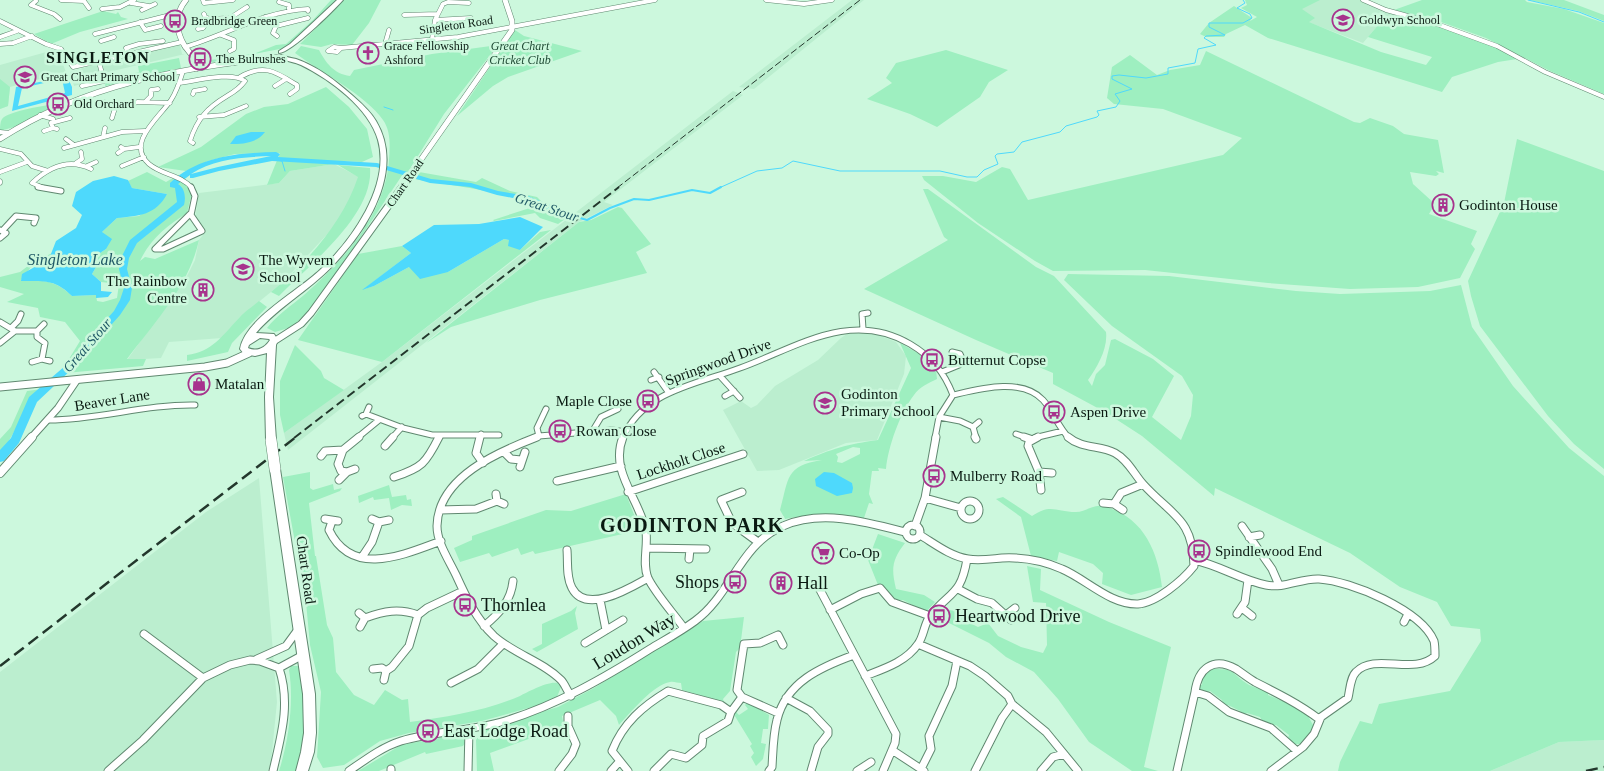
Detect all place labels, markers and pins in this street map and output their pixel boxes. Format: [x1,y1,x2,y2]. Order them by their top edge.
school or university icon: Goldwyn School [1331,8,1355,32]
bus stop icon: Bradbridge Green [163,9,187,33]
place label: Goldwyn School [1359,13,1441,27]
place label: Bradbridge Green [191,14,277,28]
place label: Grace Fellowship Ashford [384,39,469,67]
church icon: Grace Fellowship Ashford [356,41,380,65]
bus stop icon: The Bulrushes [188,47,212,71]
place label: The Bulrushes [216,52,286,66]
school or university icon: Great Chart Primary School [13,65,37,89]
place label: Great Chart Primary School [41,70,176,84]
bus stop icon: Old Orchard [46,92,70,116]
place label: Old Orchard [74,97,134,111]
building icon: Godinton House [1431,193,1455,217]
place label: Godinton House [1459,197,1558,213]
place label: The Wyvern School [259,252,334,285]
school or university icon: The Wyvern School [231,257,255,281]
place label: The Rainbow Centre [106,273,187,306]
building icon: The Rainbow Centre [191,278,215,302]
bus stop icon: Butternut Copse [920,348,944,372]
place label: Butternut Copse [948,352,1046,368]
shop icon: Matalan [187,372,211,396]
place label: Matalan [215,376,265,392]
place label: Godinton Primary School [841,386,935,419]
bus stop icon: Maple Close [636,389,660,413]
school or university icon: Godinton Primary School [813,391,837,415]
place label: Maple Close [556,393,632,409]
bus stop icon: Aspen Drive [1042,400,1066,424]
place label: Aspen Drive [1070,404,1147,420]
bus stop icon: Rowan Close [548,419,572,443]
place label: Rowan Close [576,423,657,439]
bus stop icon: Mulberry Road [922,464,946,488]
place label: Mulberry Road [950,468,1043,484]
bus stop icon: Spindlewood End [1187,539,1211,563]
supermarket icon: Co-Op [811,541,835,565]
place label: Spindlewood End [1215,543,1323,559]
place label: Co-Op [839,545,880,561]
bus stop icon: Shops [723,570,747,594]
building icon: Hall [769,571,793,595]
place label: Shops [675,572,719,592]
place label: Hall [797,573,828,593]
bus stop icon: Thornlea [453,593,477,617]
place label: Thornlea [481,595,546,615]
bus stop icon: Heartwood Drive [927,604,951,628]
place label: Heartwood Drive [955,606,1080,626]
bus stop icon: East Lodge Road [416,719,440,743]
place label: East Lodge Road [444,721,568,741]

